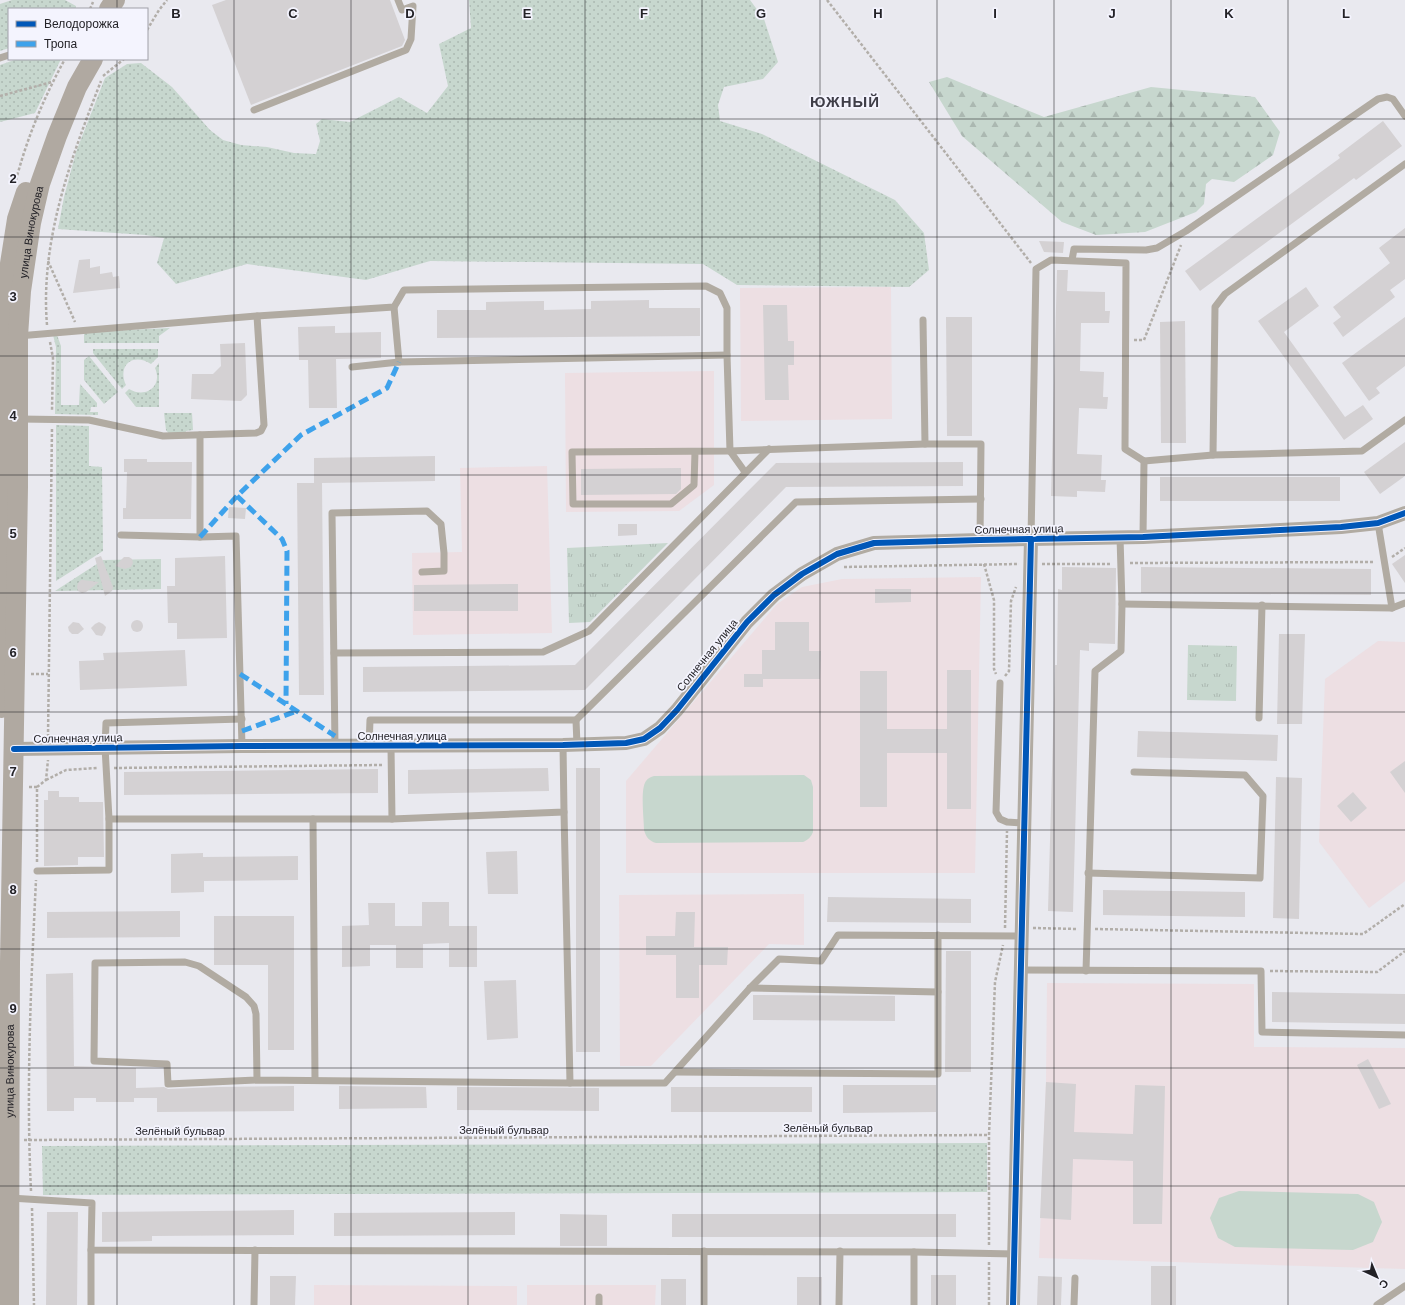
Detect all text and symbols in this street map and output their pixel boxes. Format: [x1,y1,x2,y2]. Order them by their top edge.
text: B [171,6,181,21]
text: C [288,6,298,21]
text: D [405,6,415,21]
text: E [523,6,532,21]
text: F [640,6,648,21]
text: G [756,6,766,21]
text: H [873,6,883,21]
text: I [993,6,997,21]
text: J [1108,6,1116,21]
text: K [1224,6,1234,21]
text: L [1342,6,1350,21]
legend [8,8,148,60]
text: Велодорожка [44,17,119,31]
text: Тропа [44,37,78,51]
district label: ЮЖНЫЙ [810,93,880,110]
text: 2 [9,171,17,186]
street label: улица Винокурова [17,184,46,279]
text: 3 [9,289,17,304]
text: 4 [9,408,17,423]
street label: Солнечная улица [974,522,1065,536]
text: 5 [9,526,17,541]
street label: Солнечная улица [674,616,740,693]
text: 6 [9,645,17,660]
street label: Солнечная улица [357,730,447,742]
street label: Солнечная улица [33,731,124,745]
text: 7 [9,764,17,779]
text: 8 [9,882,17,897]
text: 9 [9,1001,17,1016]
street label: улица Винокурова [4,1023,16,1118]
street label: Зелёный бульвар [783,1122,873,1134]
street label: Зелёный бульвар [459,1124,549,1136]
street label: Зелёный бульвар [135,1125,225,1137]
north arrow [1357,1257,1397,1297]
text: С [1377,1277,1391,1291]

